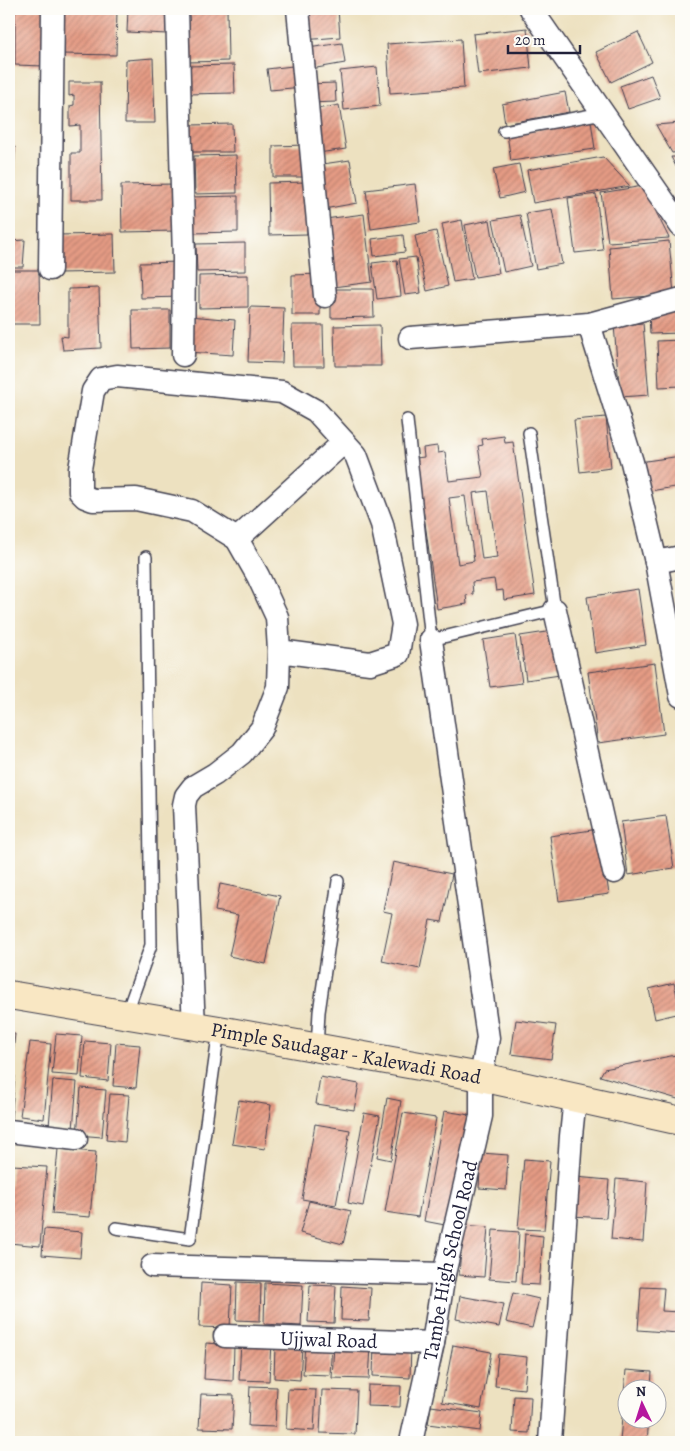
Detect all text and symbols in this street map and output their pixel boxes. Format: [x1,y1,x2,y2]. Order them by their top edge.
scale bar [508,22,580,54]
text: 20 m [515,30,546,50]
street label: Pimple Saudagar - Kalewadi Road [209,1015,484,1090]
street label: Tambe High School Road [416,1157,484,1363]
street label: Ujjwal Road [280,1324,378,1355]
north arrow [618,1378,668,1428]
text: N [635,1382,647,1401]

